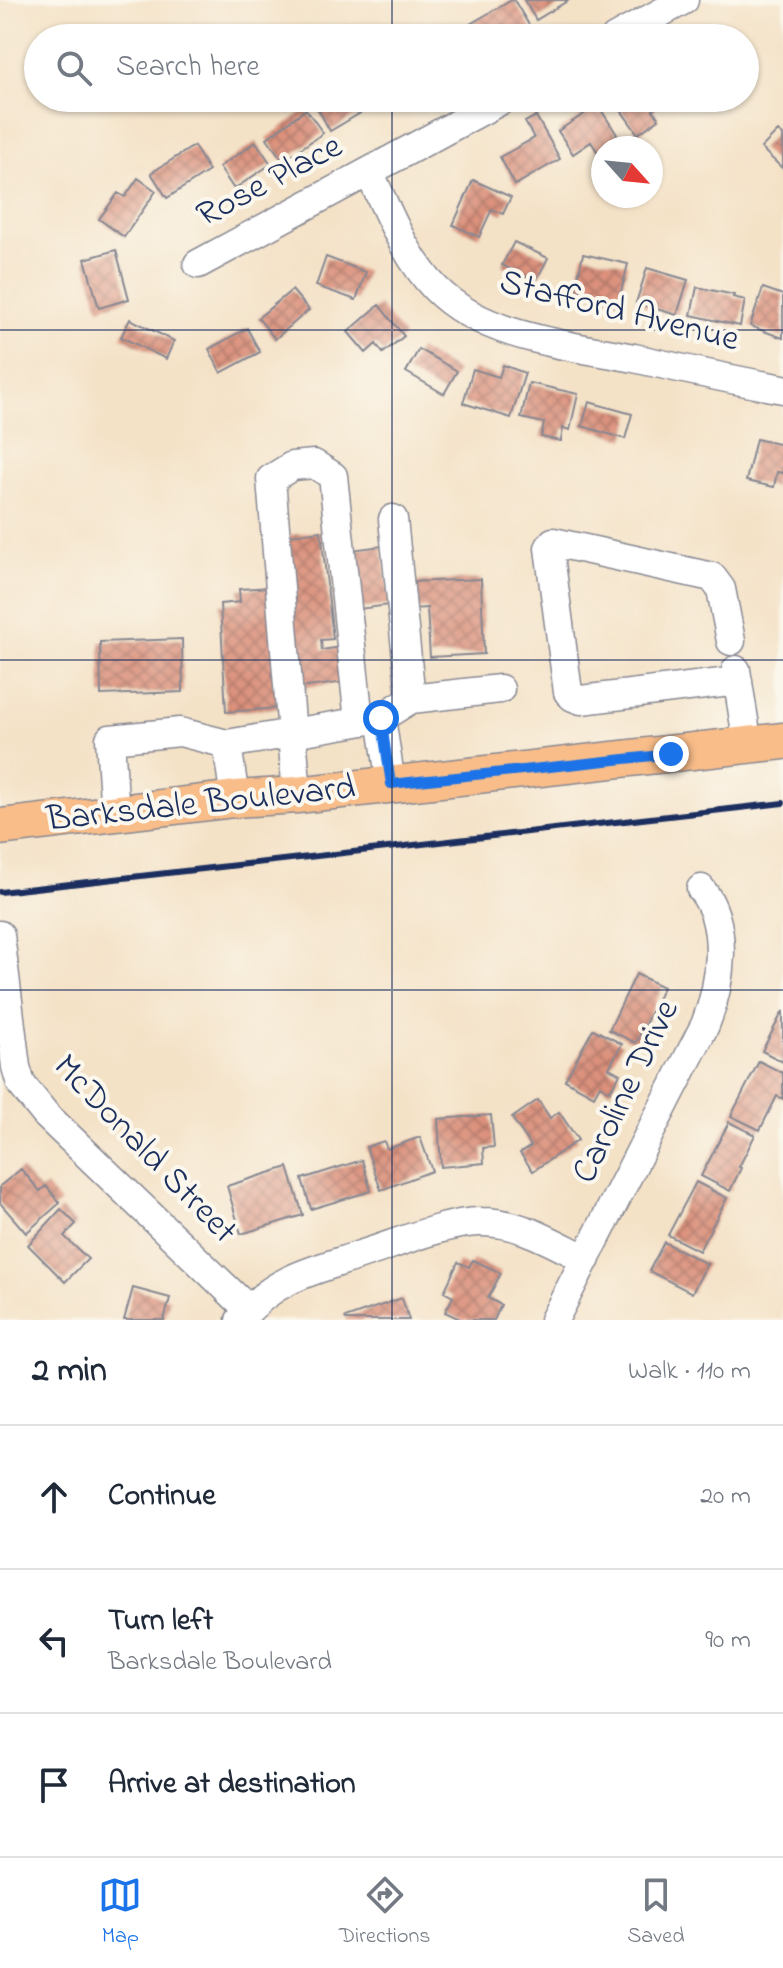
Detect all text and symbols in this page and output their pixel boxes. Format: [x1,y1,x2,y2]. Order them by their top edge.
search box [24,24,759,112]
icon: search [52,46,96,90]
text: Search here [116,46,260,90]
street label: Rose Place [188,121,353,243]
north arrow [591,136,663,208]
street label: Stafford Avenue [494,257,745,368]
route start [363,700,399,736]
route end [653,736,689,772]
street label: Barksdale Boulevard [43,762,358,848]
street label: Caroline Drive [560,990,695,1193]
street label: McDonald Street [39,1043,249,1257]
text: 2 min [32,1347,107,1397]
text: Walk · 110 m [628,1353,751,1391]
icon: ahead [32,1475,76,1519]
text: Continue [108,1475,216,1519]
text: 20 m [700,1478,751,1516]
text: Turn left [108,1600,213,1644]
icon: left [32,1619,76,1663]
text: 90 m [705,1622,751,1660]
text: Barksdale Boulevard [108,1644,332,1682]
icon: arrive [32,1763,76,1807]
text: Arrive at destination [108,1763,356,1807]
tab: Map [98,1873,142,1953]
tab: Directions [339,1873,430,1953]
tab: Saved [627,1873,685,1953]

